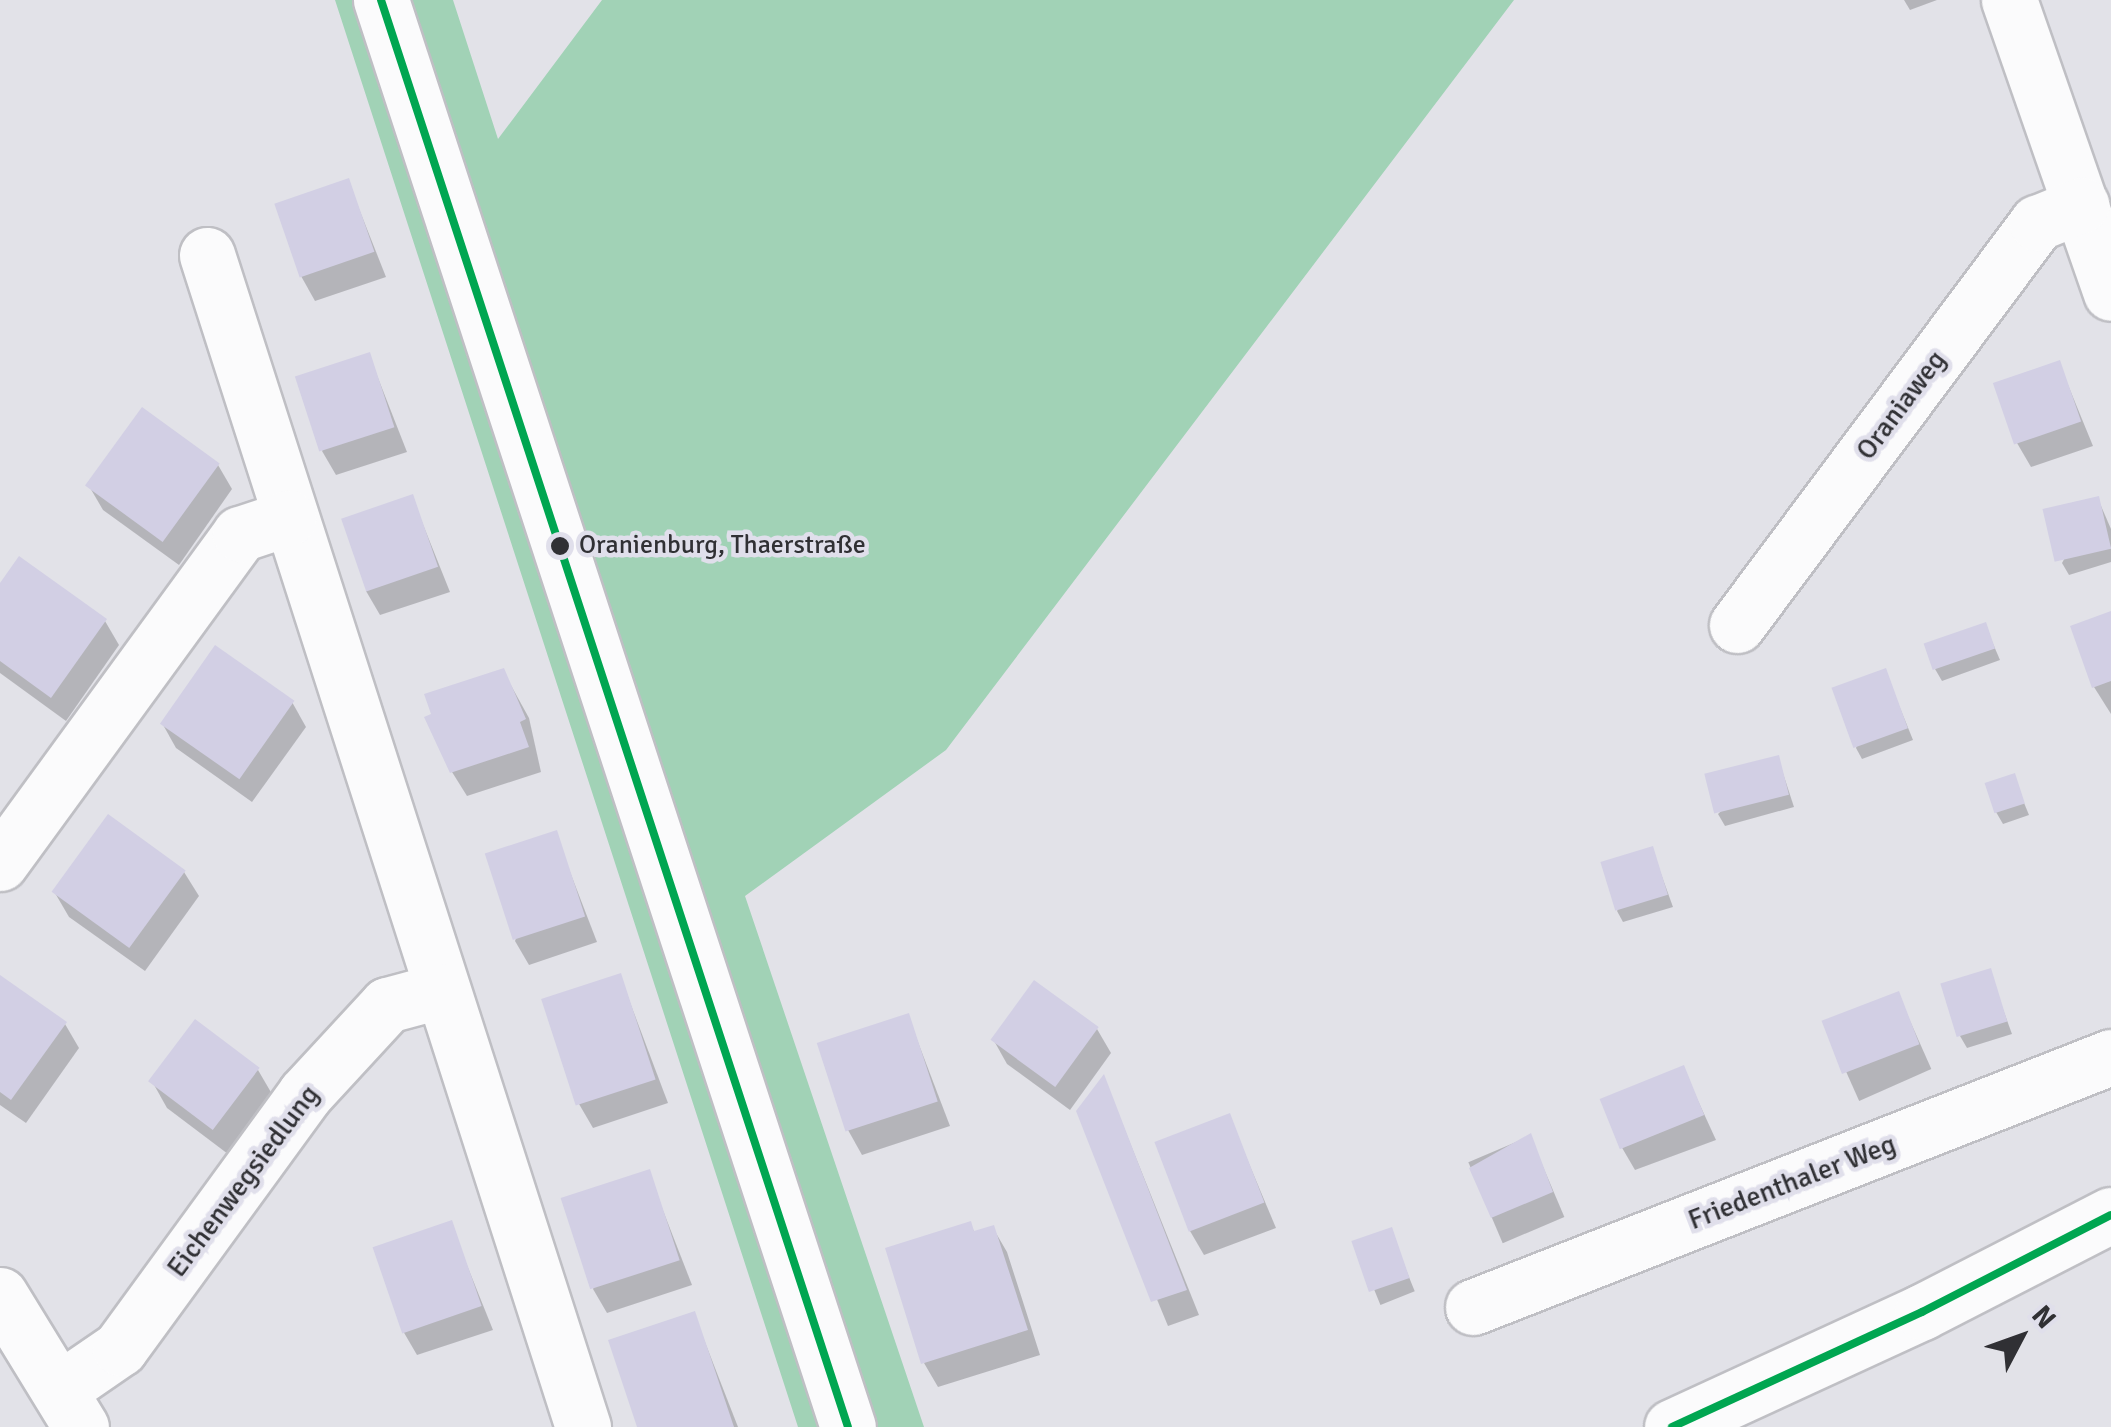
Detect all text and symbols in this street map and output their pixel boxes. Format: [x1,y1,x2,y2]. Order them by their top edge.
street label: Oraniaweg [1849,344,1953,466]
place label: Oranienburg, Thaerstraße [579,530,866,562]
marker: Oranienburg, Thaerstraße [550,536,570,556]
street label: Eichenwegsiedlung [160,1078,326,1284]
street label: Friedenthaler Weg [1683,1127,1901,1237]
north arrow [1971,1287,2071,1387]
text: N [2024,1299,2063,1336]

